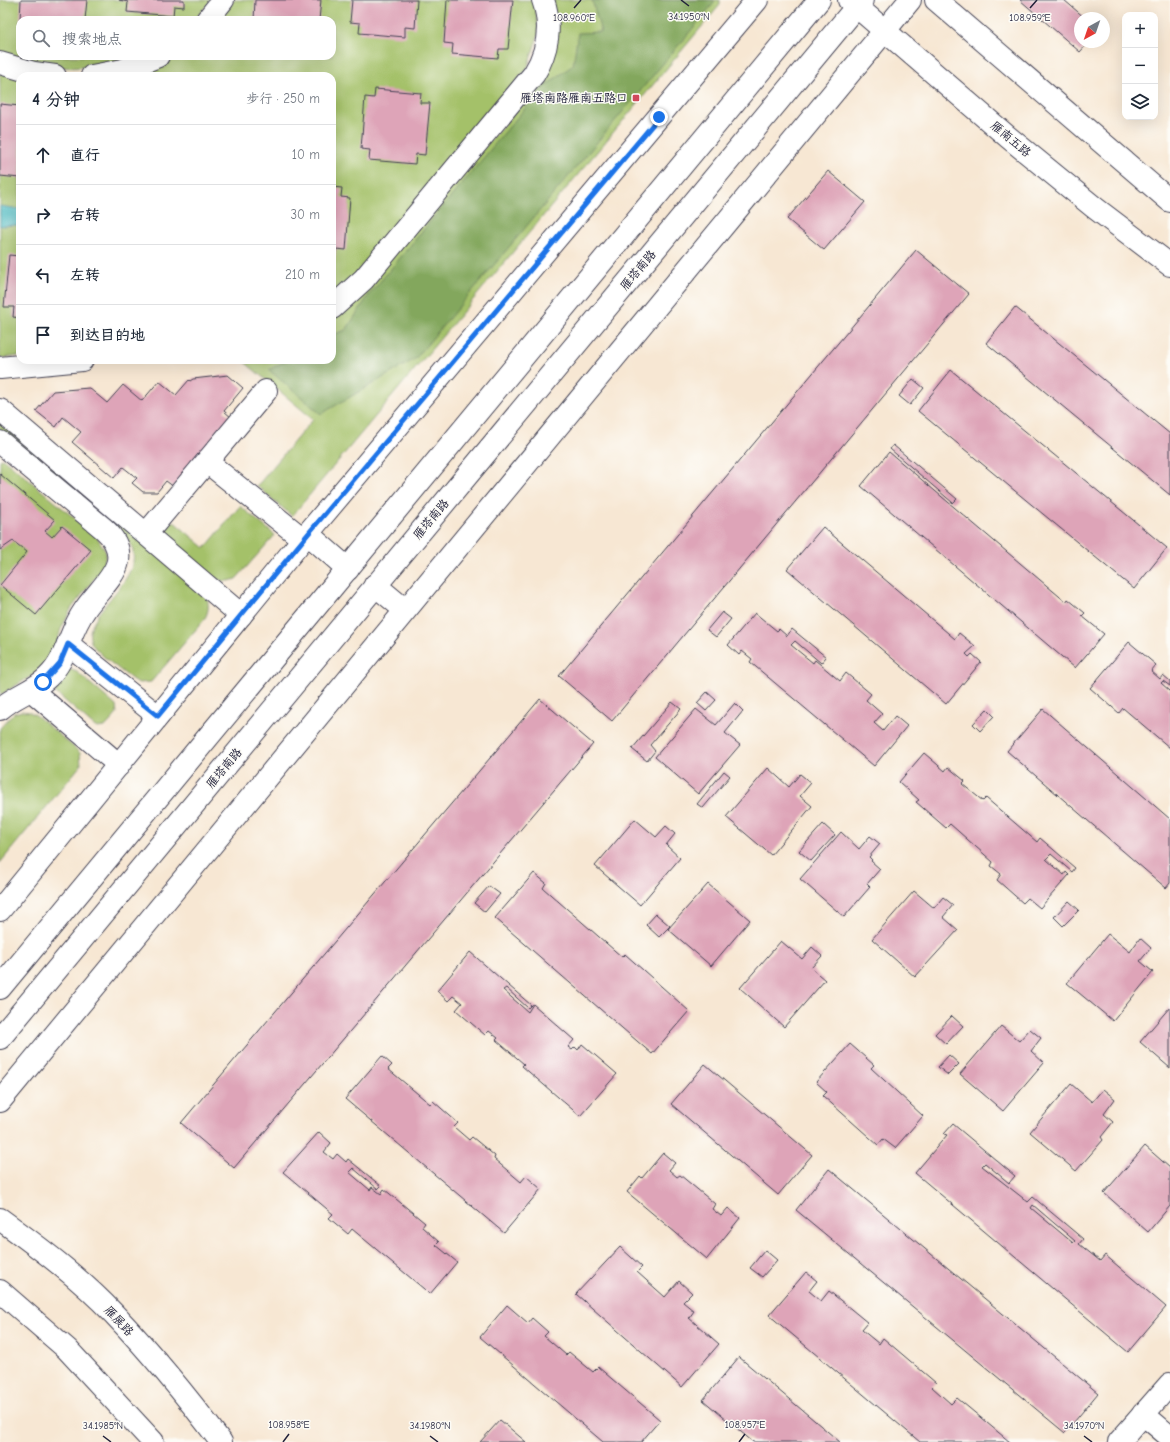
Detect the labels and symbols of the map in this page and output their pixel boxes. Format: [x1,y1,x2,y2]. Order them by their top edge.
text: 34.1950°N [668,11,710,23]
text: 108.960°E [553,12,595,24]
text: 108.959°E [1009,12,1051,24]
north arrow [1074,12,1110,48]
place label: 雁塔南路雁南五路口 [520,91,628,105]
marker: 雁塔南路雁南五路口 [631,93,641,103]
route end [650,108,668,126]
street label: 雁南五路 [988,118,1034,160]
street label: 雁塔南路 [617,247,659,293]
street label: 雁塔南路 [410,496,452,542]
route start [34,673,52,691]
street label: 雁塔南路 [203,745,245,791]
street label: 雁展路 [102,1303,136,1339]
text: 108.958°E [268,1419,310,1431]
text: 108.957°E [725,1419,765,1431]
text: 34.1985°N [83,1420,123,1432]
text: 34.1980°N [410,1420,451,1432]
text: 34.1970°N [1064,1420,1104,1432]

